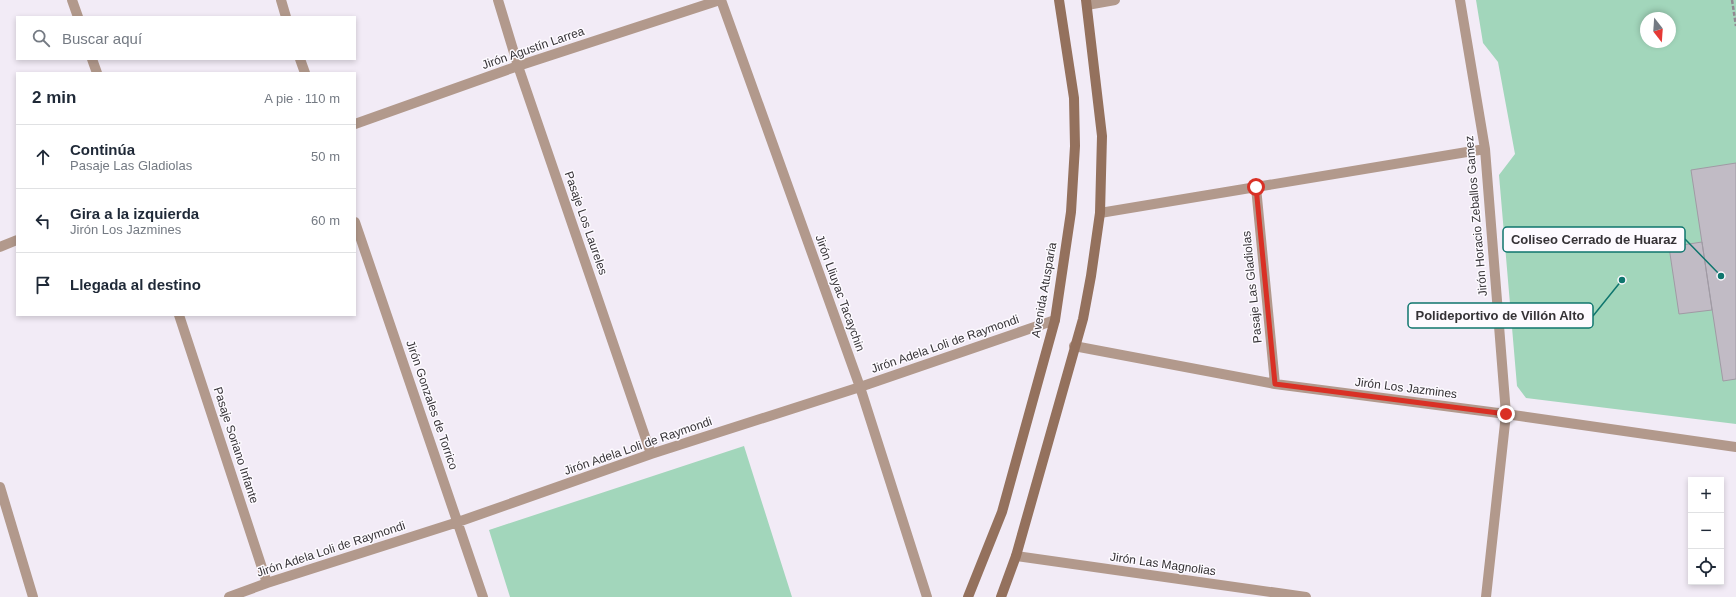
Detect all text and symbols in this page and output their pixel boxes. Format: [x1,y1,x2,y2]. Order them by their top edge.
north arrow [1640,12,1676,48]
search box [16,16,356,60]
street label: Jirón Agustín Larrea [480,24,586,72]
icon: search [30,27,52,49]
text: Buscar aquí [62,30,142,47]
text: 2 min [32,88,76,107]
text: A pie · 110 m [264,91,340,106]
street label: Jirón Horacio Zeballos Gamez [1462,135,1490,297]
text: Continúa [70,141,135,158]
icon: ahead [32,146,54,168]
text: 50 m [311,149,340,164]
text: Pasaje Las Gladiolas [70,158,192,173]
street label: Pasaje Los Laureles [562,169,610,277]
route start [1247,178,1265,196]
text: Gira a la izquierda [70,205,199,222]
icon: left [32,210,54,232]
text: 60 m [311,213,340,228]
text: Jirón Los Jazmines [70,222,181,237]
callout: Coliseo Cerrado de Huaraz [1503,227,1685,252]
street label: Pasaje Las Gladiolas [1239,230,1265,344]
text: Coliseo Cerrado de Huaraz [1511,232,1678,247]
street label: Jirón Lliuyac Tacaychin [812,233,868,353]
street label: Avenida Atusparia [1029,241,1059,339]
icon: arrive [32,274,54,296]
text: Llegada al destino [70,276,201,293]
callout: Polideportivo de Villón Alto [1408,303,1593,328]
text: Polideportivo de Villón Alto [1415,308,1585,323]
street label: Jirón Adela Loli de Raymondi [869,312,1021,376]
street label: Jirón Gonzales de Torrico [403,338,461,472]
street label: Jirón Los Jazmines [1354,375,1458,401]
street label: Pasaje Soriano Infante [211,385,262,505]
route end [1497,405,1515,423]
street label: Jirón Adela Loli de Raymondi [562,414,714,478]
map controls [1688,477,1724,585]
button: + [1688,477,1724,513]
button: − [1688,513,1724,549]
street label: Jirón Adela Loli de Raymondi [255,518,407,580]
button: locate [1688,549,1724,585]
street label: Jirón Las Magnolias [1109,550,1217,578]

